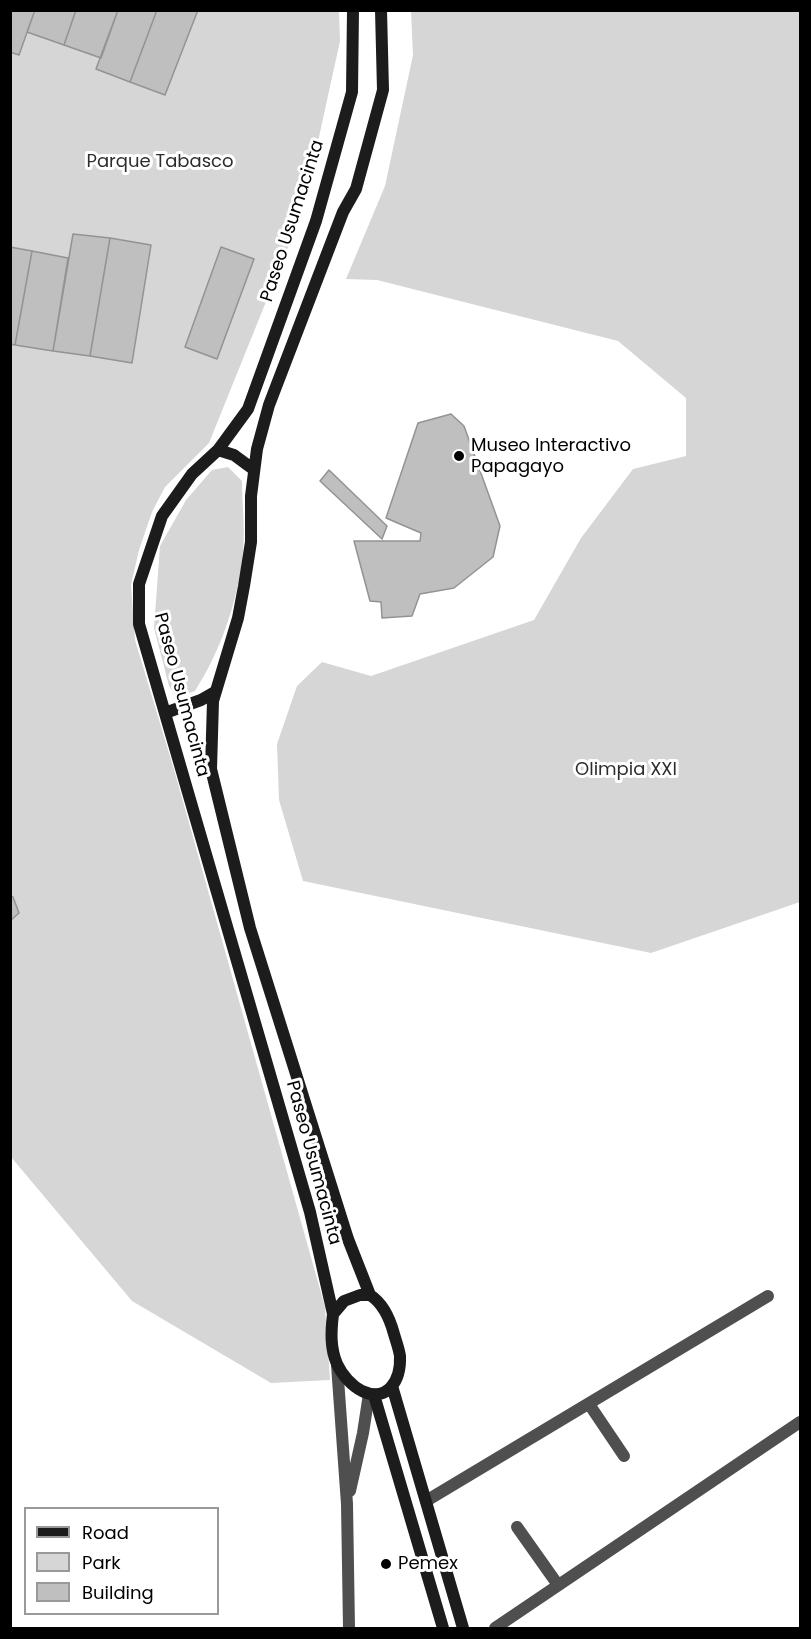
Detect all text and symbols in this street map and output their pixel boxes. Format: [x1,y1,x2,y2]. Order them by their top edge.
street label: Paseo Usumacinta [257,137,329,305]
park label: Parque Tabasco [86,151,234,173]
place label: Museo Interactivo Papagayo [471,435,631,478]
marker: Museo Interactivo Papagayo [452,449,466,463]
street label: Paseo Usumacinta [149,611,213,779]
park label: Olimpia XXI [575,759,677,781]
street label: Paseo Usumacinta [281,1079,345,1247]
legend [24,1507,219,1615]
text: Road [82,1520,129,1545]
text: Park [82,1550,121,1575]
place label: Pemex [398,1553,458,1575]
marker: Pemex [379,1557,393,1571]
text: Building [82,1580,154,1605]

